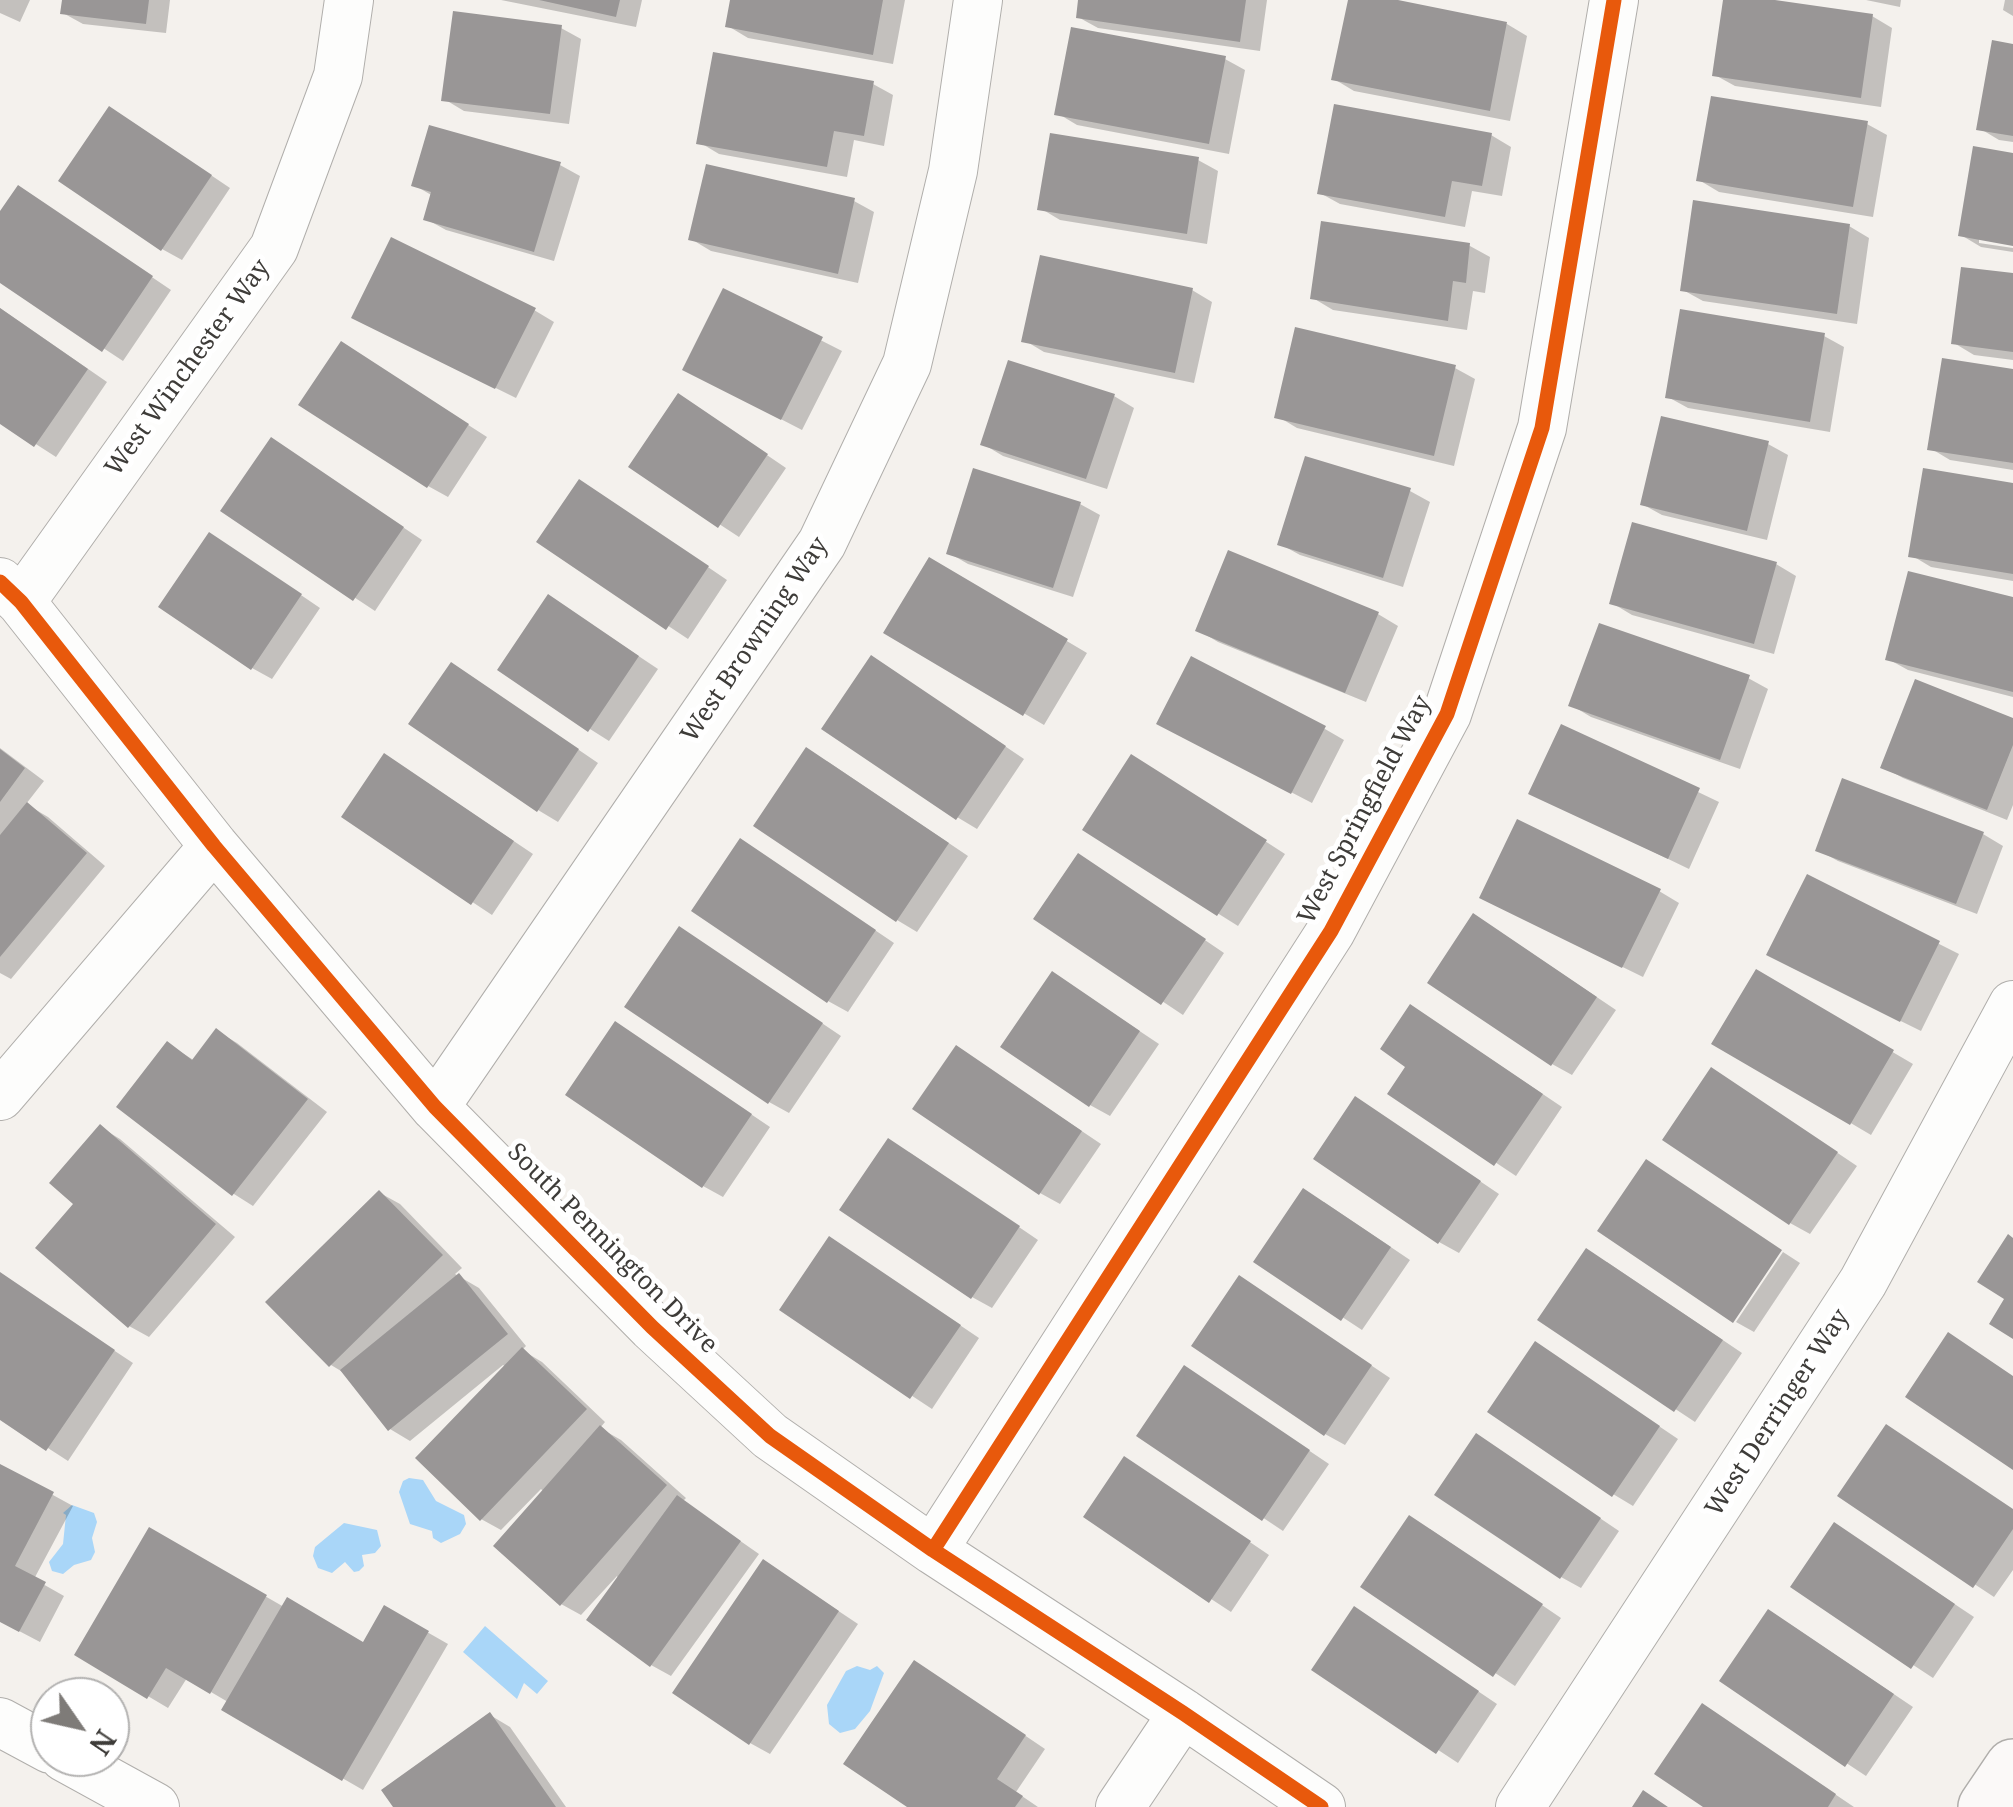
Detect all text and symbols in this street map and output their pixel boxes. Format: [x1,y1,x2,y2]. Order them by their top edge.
street label: West Winchester Way [99,254,277,482]
street label: West Browning Way [675,532,835,748]
street label: West Springfield Way [1292,691,1438,929]
street label: South Pennington Drive [501,1138,723,1360]
street label: West Derringer Way [1700,1304,1856,1522]
north arrow [30,1677,130,1777]
text: N [81,1723,125,1762]

